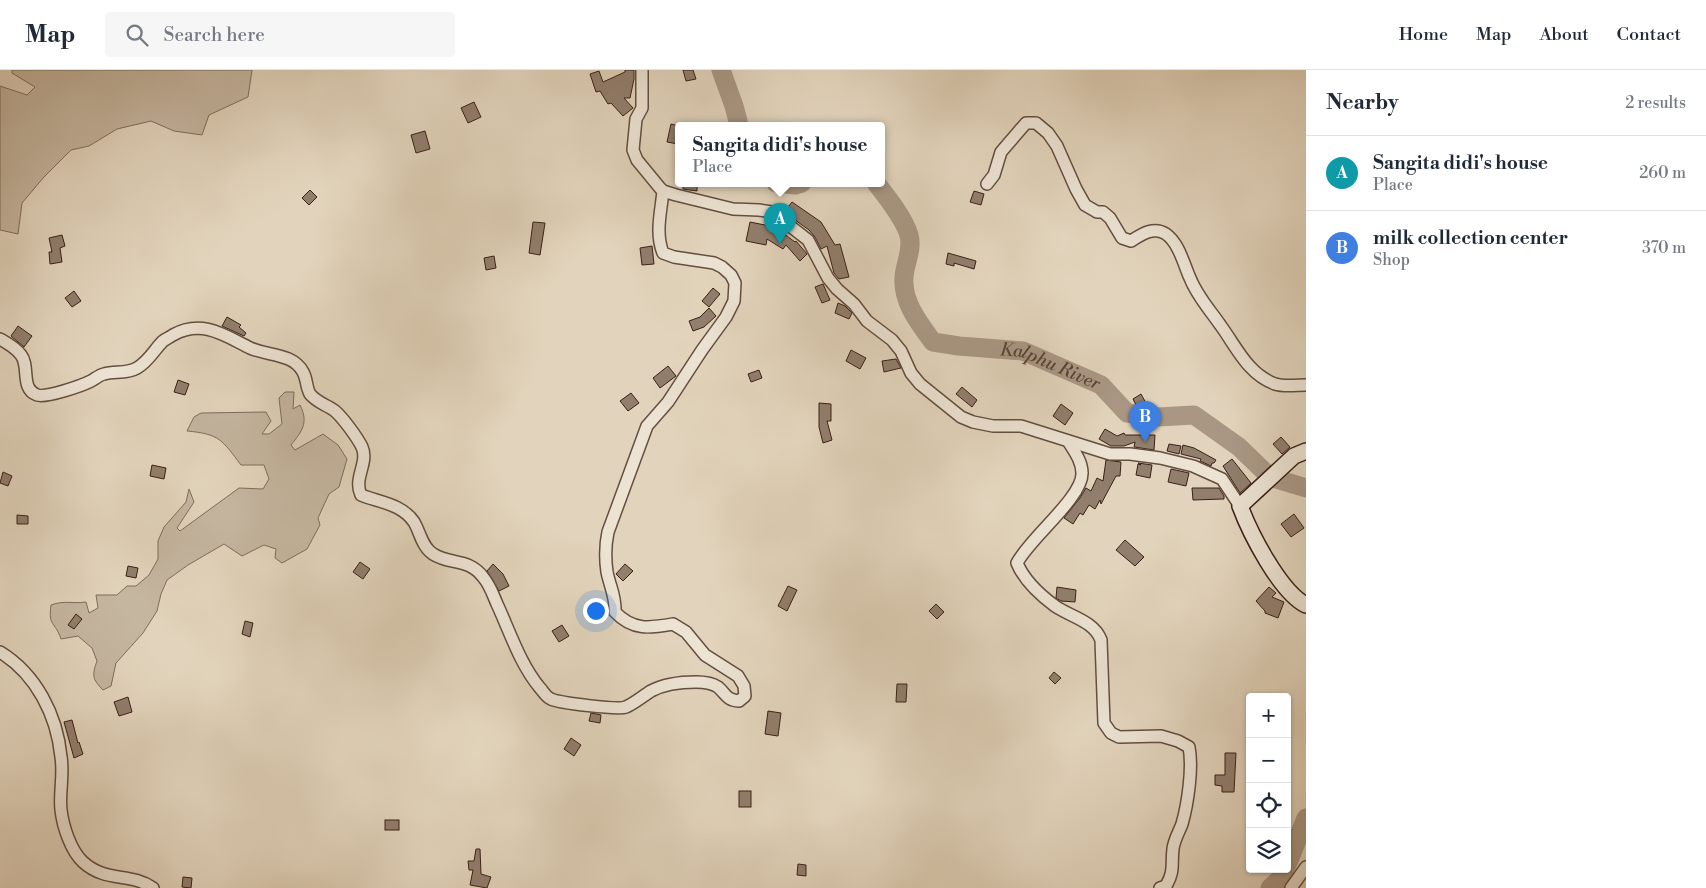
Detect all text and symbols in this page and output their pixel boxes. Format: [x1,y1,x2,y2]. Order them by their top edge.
search box [105,12,455,57]
text: Map [25,20,75,50]
icon: search [123,21,151,49]
text: Search here [163,23,265,47]
text: Home [1399,23,1448,46]
text: Map [1476,23,1512,46]
text: About [1540,23,1589,46]
text: Contact [1617,23,1681,46]
text: Nearby [1326,90,1399,116]
text: 2 results [1625,93,1686,113]
popup [675,122,885,187]
text: Sangita didi's house [692,133,868,157]
text: Sangita didi's house [1373,151,1548,175]
text: Place [692,157,732,177]
text: A [1336,163,1348,183]
text: 260 m [1639,163,1686,183]
text: Place [1373,175,1413,195]
pin: A [764,203,796,244]
text: milk collection center [1373,226,1568,250]
text: B [1336,238,1348,258]
text: 370 m [1642,238,1686,258]
text: Shop [1373,250,1410,270]
water label: Kalphu River [999,338,1104,395]
pin: B [1129,401,1161,442]
your location [583,598,609,624]
map controls [1246,693,1291,873]
button: + [1246,693,1291,738]
button: − [1246,738,1291,783]
button: locate [1246,783,1291,828]
button: layers [1246,828,1291,873]

